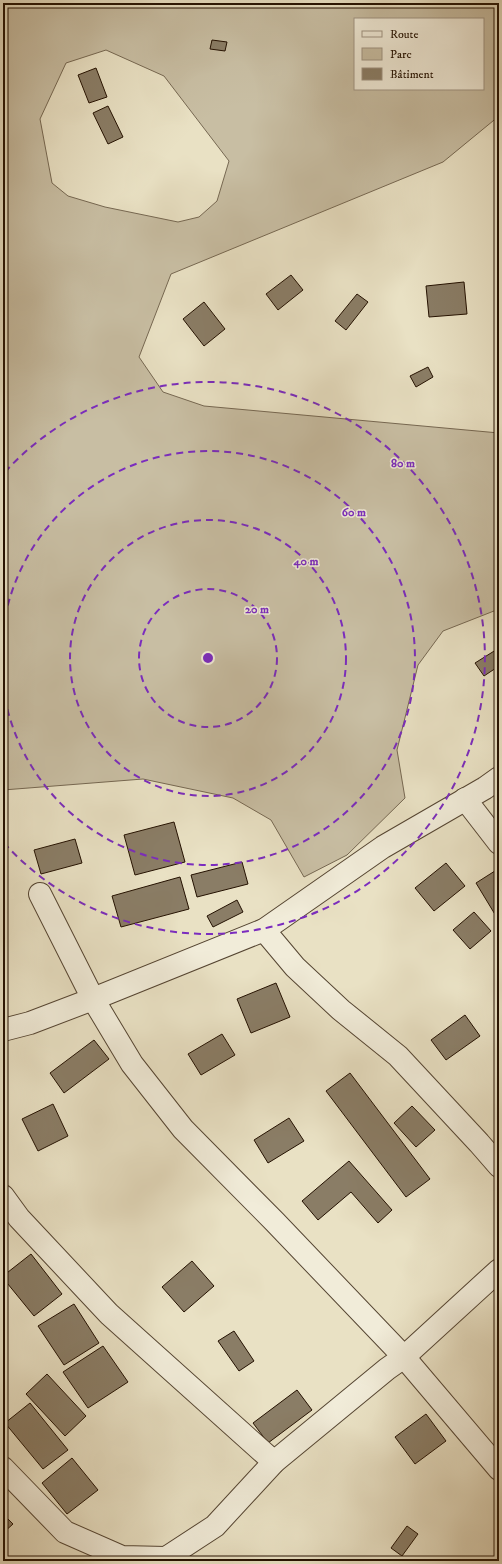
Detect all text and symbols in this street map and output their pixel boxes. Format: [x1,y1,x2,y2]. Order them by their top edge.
legend [354,18,484,90]
text: Route [390,27,418,42]
text: Parc [390,47,412,62]
text: Bâtiment [390,67,434,82]
text: 80 m [391,456,415,471]
text: 60 m [342,505,366,520]
text: 40 m [293,554,318,569]
text: 20 m [245,602,269,617]
centre of rings [201,651,215,665]

